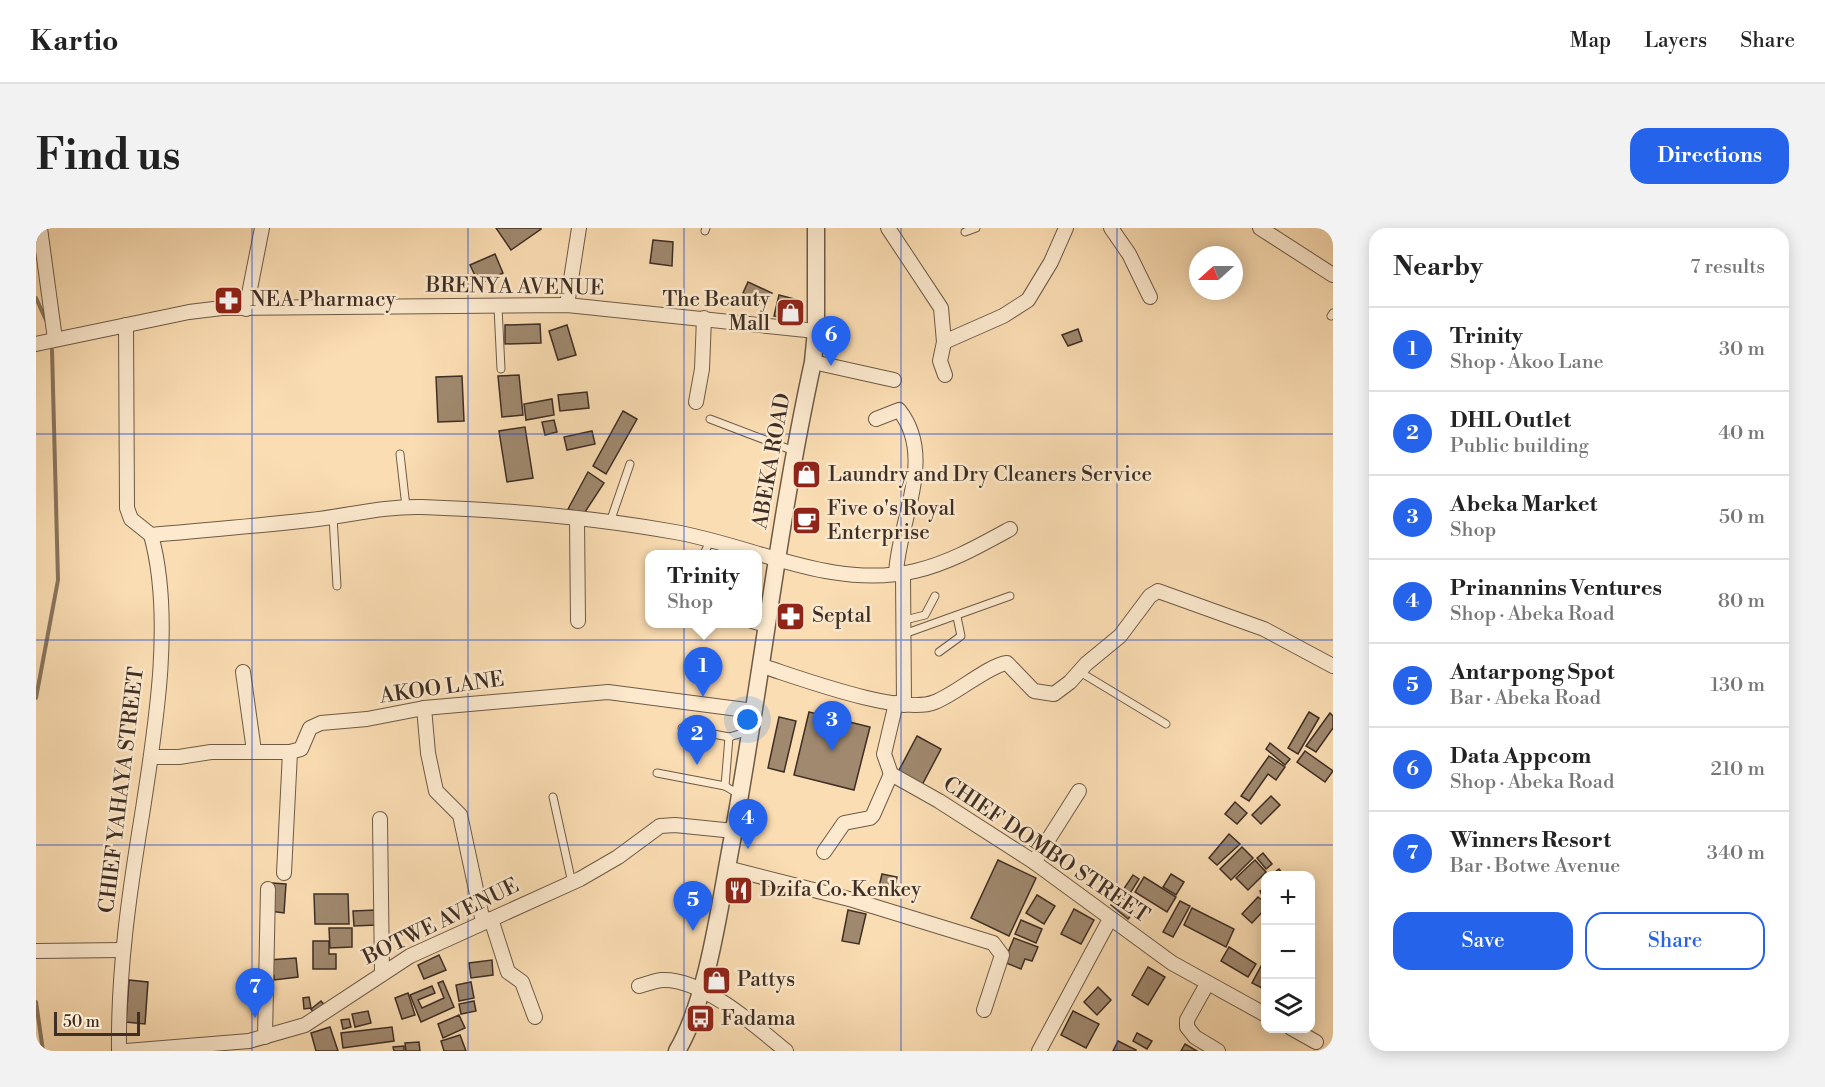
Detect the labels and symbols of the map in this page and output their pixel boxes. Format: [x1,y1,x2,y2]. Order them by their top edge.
north arrow [1189,246,1243,300]
street label: BRENYA AVENUE [424,272,605,302]
pharmacy icon: NEA Pharmacy [213,284,245,316]
place label: NEA Pharmacy [250,287,396,313]
place label: The Beauty Mall [663,287,771,337]
shop icon: The Beauty Mall [775,296,807,328]
pin: 6 [812,316,850,366]
street label: ABEKA ROAD [747,391,797,532]
shop icon: Laundry and Dry Cleaners Service [791,459,823,491]
place label: Laundry and Dry Cleaners Service [828,462,1152,488]
place label: Five o's Royal Enterprise [827,496,955,546]
cafe icon: Five o's Royal Enterprise [790,505,822,537]
pharmacy icon: Septal [775,600,807,632]
place label: Septal [812,603,871,629]
pin: 1 [684,648,722,697]
street label: CHIEF YAHAYA STREET [94,665,150,915]
street label: AKOO LANE [377,666,506,710]
pin: 3 [812,702,852,751]
your location [733,705,762,734]
pin: 2 [678,716,716,765]
street label: CHIEF DOMBO STREET [938,771,1154,929]
pin: 4 [728,800,768,849]
street label: BOTWE AVENUE [358,873,523,972]
restaurant icon: Dzifa Co. Kenkey [723,874,755,906]
place label: Dzifa Co. Kenkey [760,877,922,903]
pin: 5 [674,882,712,931]
shop icon: Pattys [700,964,732,996]
place label: Pattys [737,967,795,993]
pin: 7 [236,968,274,1018]
bus stop icon: Fadama [684,1003,716,1035]
place label: Fadama [721,1006,796,1032]
scale bar [54,1009,140,1036]

